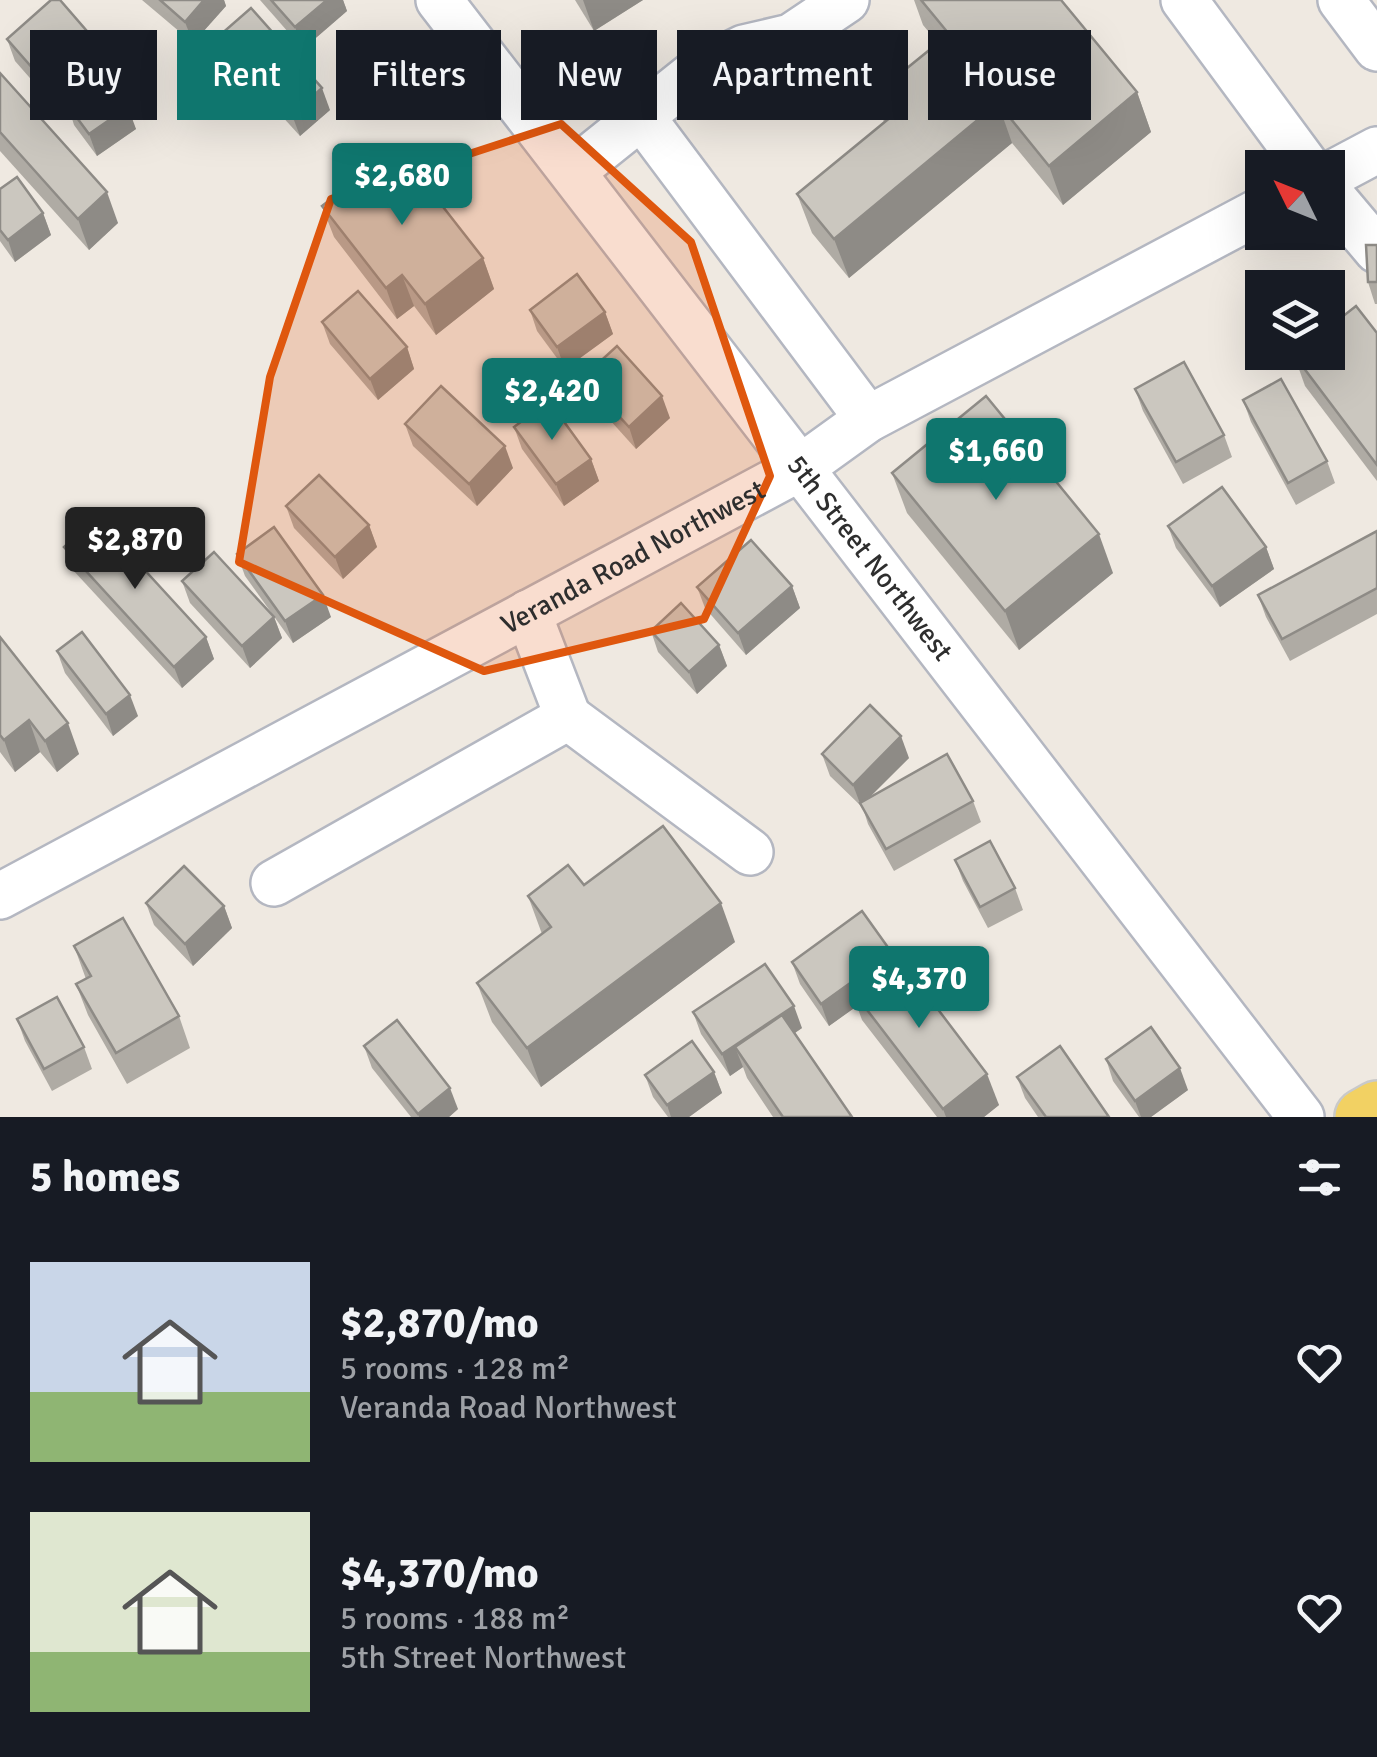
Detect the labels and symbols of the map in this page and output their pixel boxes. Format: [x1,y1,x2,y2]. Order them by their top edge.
pin: $2,680 [321,143,483,228]
north arrow [1245,150,1345,250]
pin: $2,420 [471,358,633,443]
pin: $1,660 [915,418,1077,503]
street label: 5th Street Northwest [780,449,960,668]
street label: Veranda Road Northwest [495,473,771,642]
pin: $2,870 [54,507,216,592]
pin: $4,370 [838,946,1000,1031]

